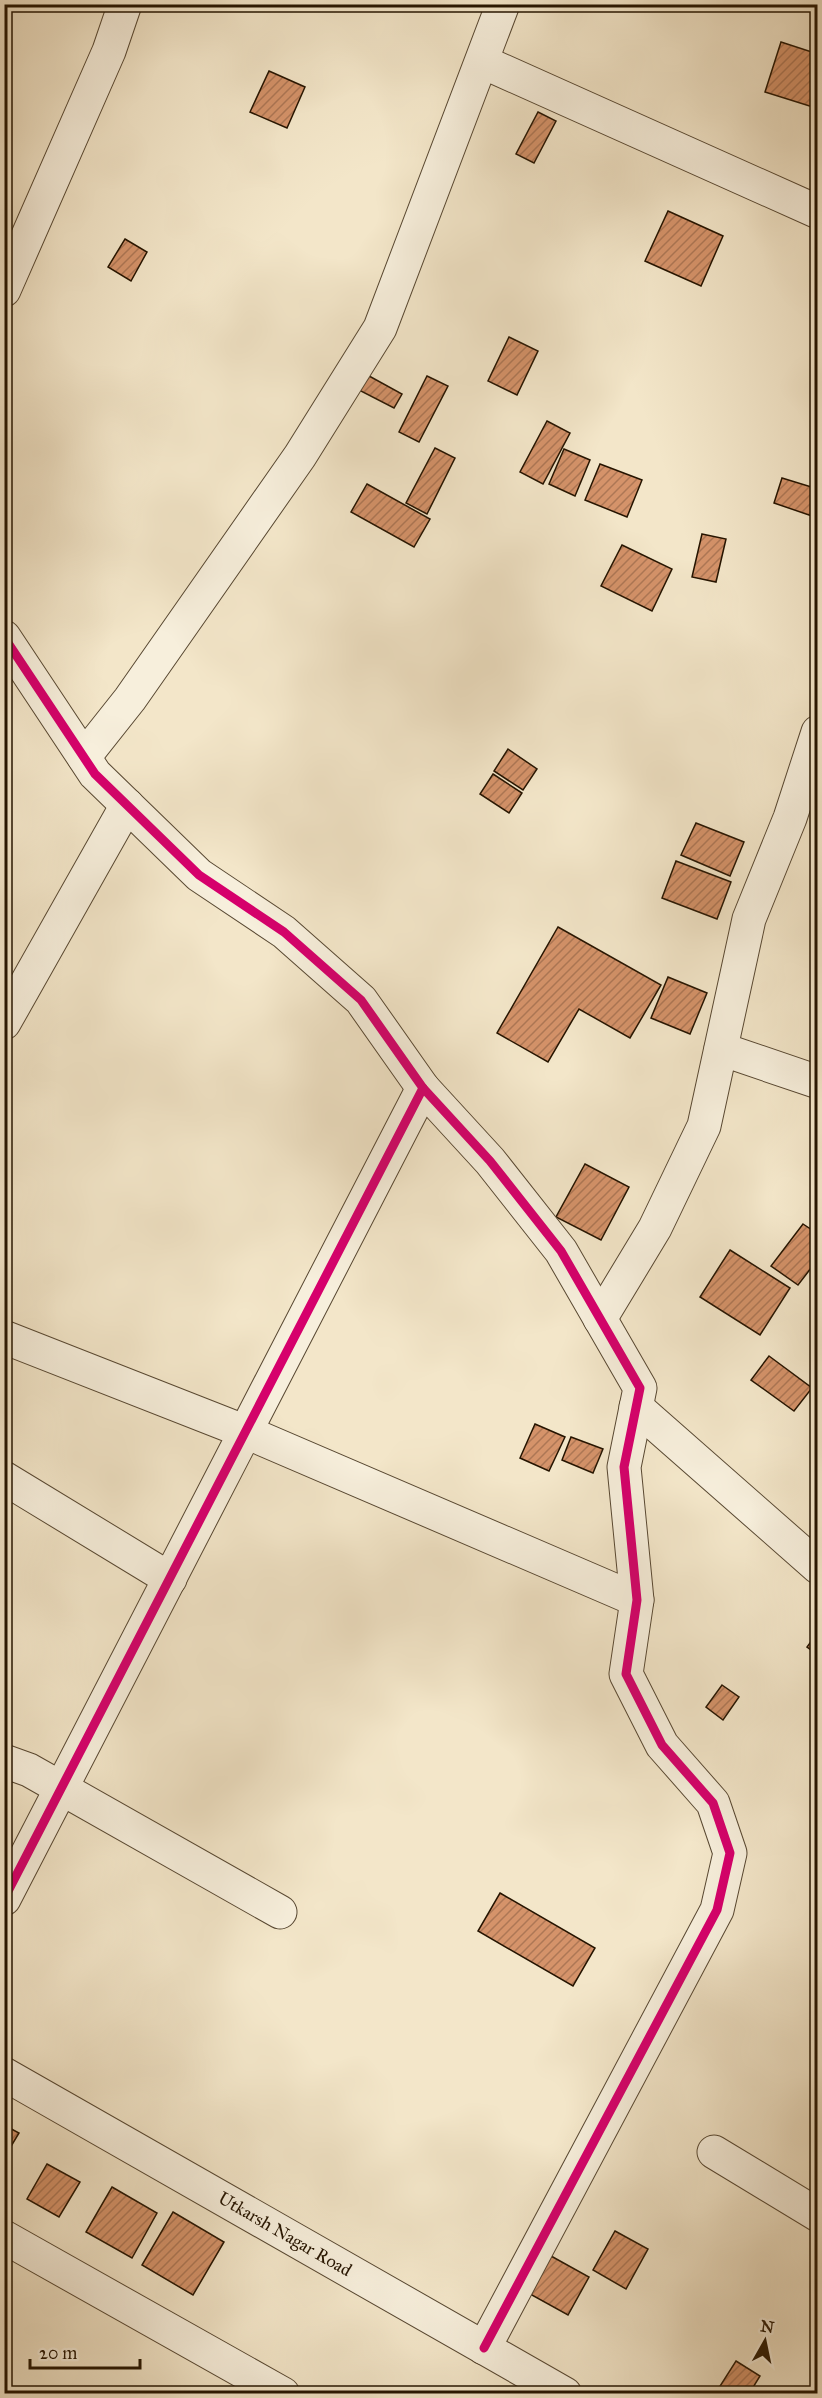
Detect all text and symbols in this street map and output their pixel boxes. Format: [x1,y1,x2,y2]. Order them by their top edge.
street label: Utkarsh Nagar Road [214,2187,356,2282]
north arrow [735,2311,795,2371]
text: N [759,2316,776,2337]
scale bar [30,2332,140,2370]
text: 20 m [39,2342,77,2364]

